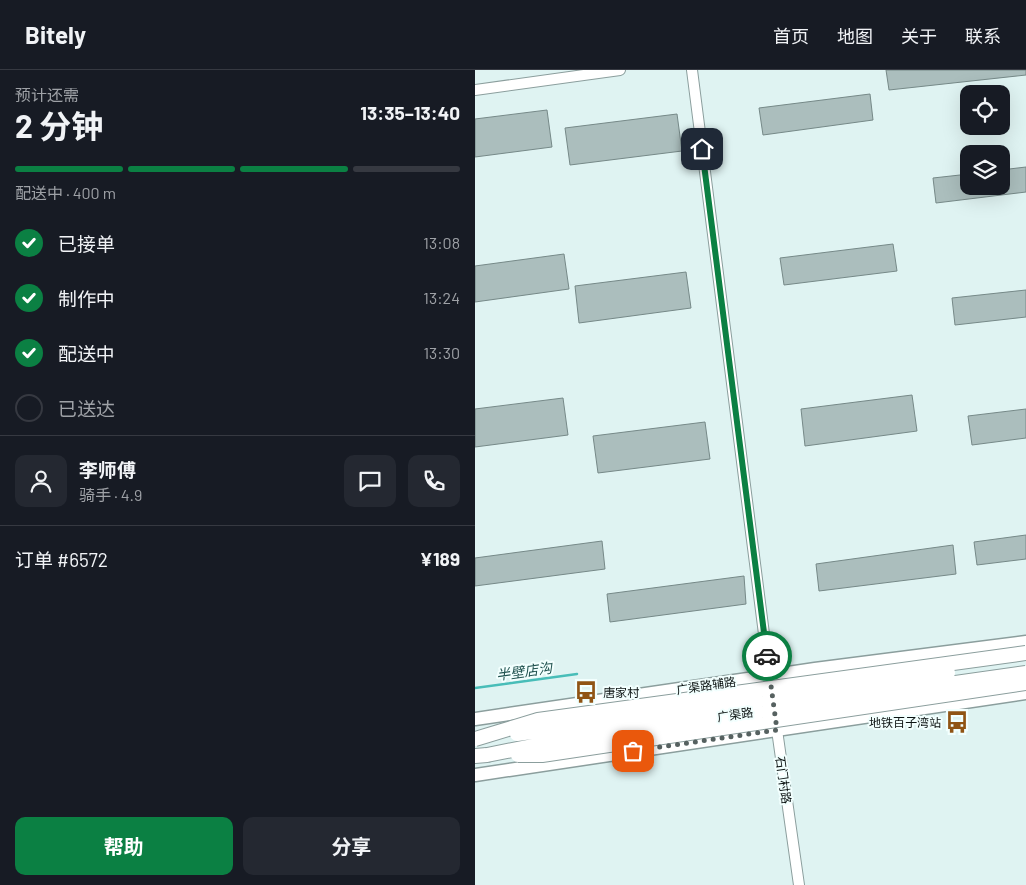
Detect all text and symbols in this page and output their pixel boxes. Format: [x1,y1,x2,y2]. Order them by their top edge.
text: Bitely [25,20,86,49]
text: 首页 [773,25,809,47]
text: 地图 [837,25,873,47]
text: 关于 [901,25,937,47]
text: 联系 [965,25,1001,47]
text: 预计还需 [15,85,79,104]
map controls [960,85,1010,195]
button: locate [960,85,1010,135]
text: 13:35–13:40 [360,101,460,124]
text: 2 分钟 [15,106,103,144]
pin [681,128,723,170]
icon: home [688,135,716,163]
button: layers [960,145,1010,195]
text: 配送中 · 400 m [15,183,116,202]
icon: check [15,229,43,257]
text: 已接单 [58,232,115,255]
text: 13:08 [423,233,460,252]
icon: check [15,284,43,312]
text: 制作中 [58,287,115,310]
text: 13:24 [423,288,460,307]
icon: check [15,339,43,367]
text: 配送中 [58,342,115,365]
text: 13:30 [423,343,460,362]
text: 已送达 [58,397,115,420]
button: person [15,455,67,507]
button: chat [344,455,396,507]
button: phone [408,455,460,507]
text: 李师傅 [79,458,136,481]
text: 骑手 · 4.9 [79,485,142,504]
text: ¥189 [420,547,460,570]
text: 订单 #6572 [15,548,108,571]
courier [742,631,792,681]
icon: car [753,642,781,670]
water label: 半壁店沟 [495,658,555,683]
street label: 广渠路辅路 [675,674,737,696]
bus stop icon: 唐家村 [573,679,599,705]
place label: 唐家村 [603,685,640,699]
street label: 广渠路 [716,705,754,723]
bus stop icon: 地铁百子湾站 [944,709,970,735]
place label: 地铁百子湾站 [869,715,941,729]
pin [612,730,654,772]
icon: bag [619,737,647,765]
street label: 石门村路 [774,755,794,805]
button: 帮助 [15,817,233,875]
button: 分享 [243,817,460,875]

